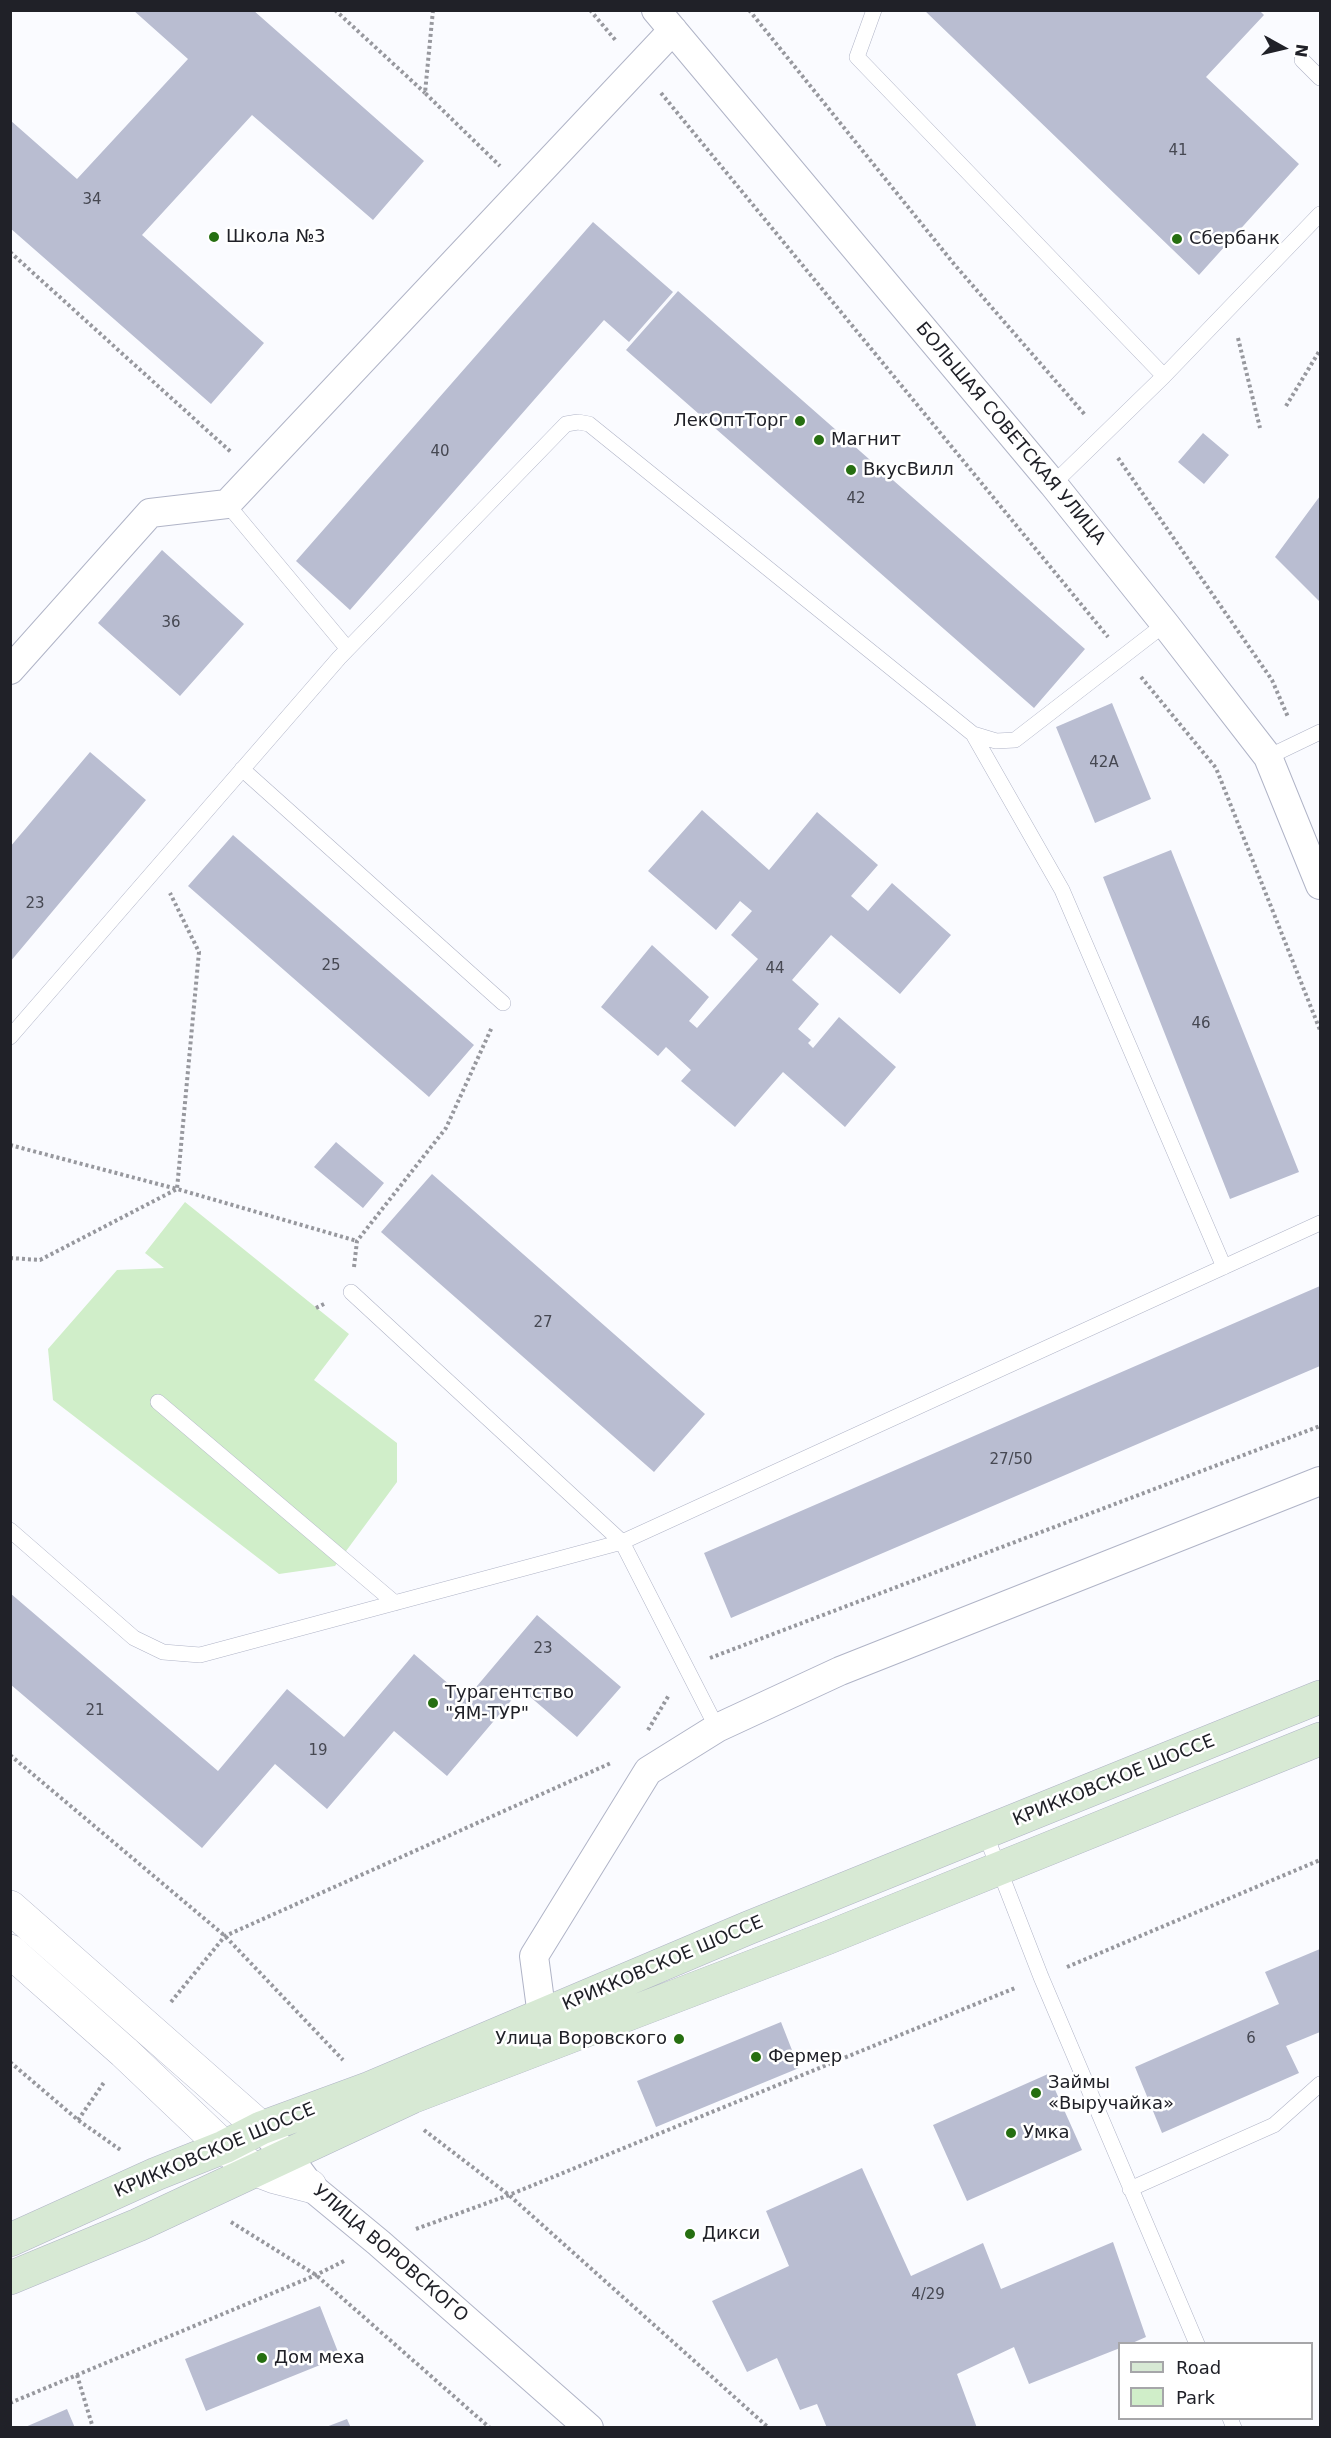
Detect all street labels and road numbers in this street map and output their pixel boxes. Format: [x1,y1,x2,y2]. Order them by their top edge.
street label: БОЛЬШАЯ СОВЕТСКАЯ УЛИЦА [911,318,1109,550]
street label: КРИККОВСКОЕ ШОССЕ [1010,1731,1218,1831]
street label: КРИККОВСКОЕ ШОССЕ [559,1912,767,2016]
street label: КРИККОВСКОЕ ШОССЕ [111,2099,319,2203]
street label: УЛИЦА ВОРОВСКОГО [308,2181,472,2327]

